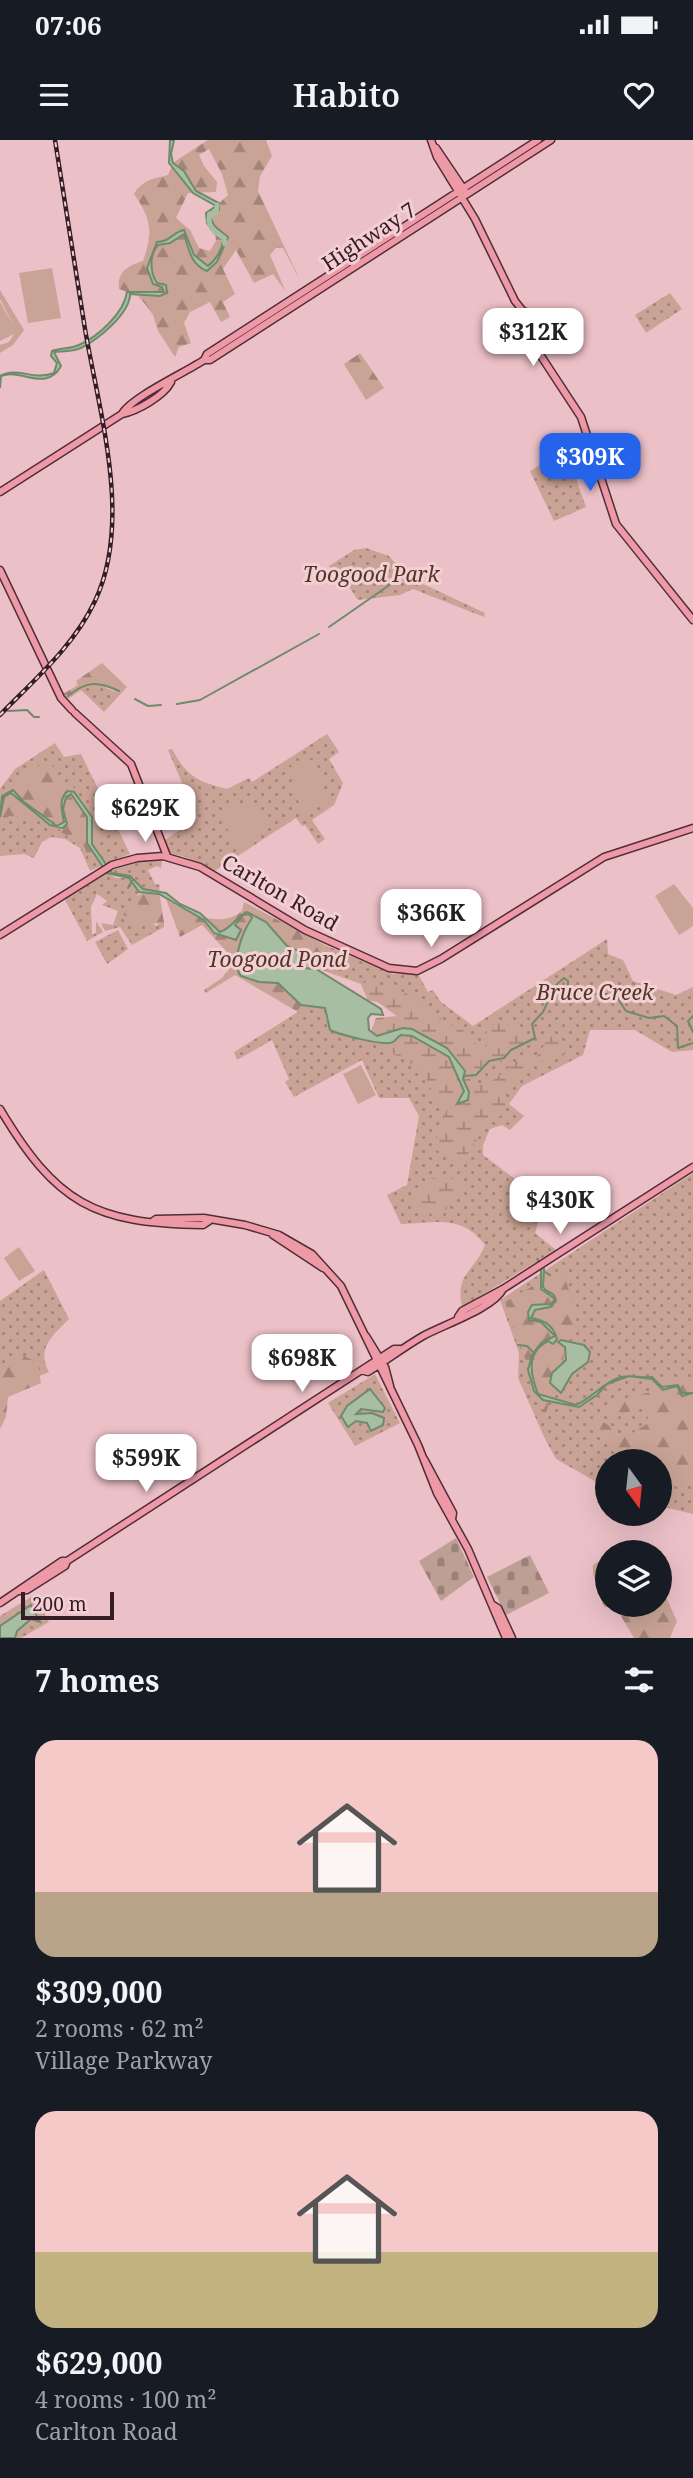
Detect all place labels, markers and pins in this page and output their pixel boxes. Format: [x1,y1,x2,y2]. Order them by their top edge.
pin: $312K [484,308,582,368]
pin: $309K [541,434,639,493]
pin: $629K [96,784,194,844]
pin: $366K [382,890,480,949]
pin: $430K [511,1176,609,1236]
pin: $698K [253,1334,351,1394]
pin: $599K [97,1434,195,1494]

